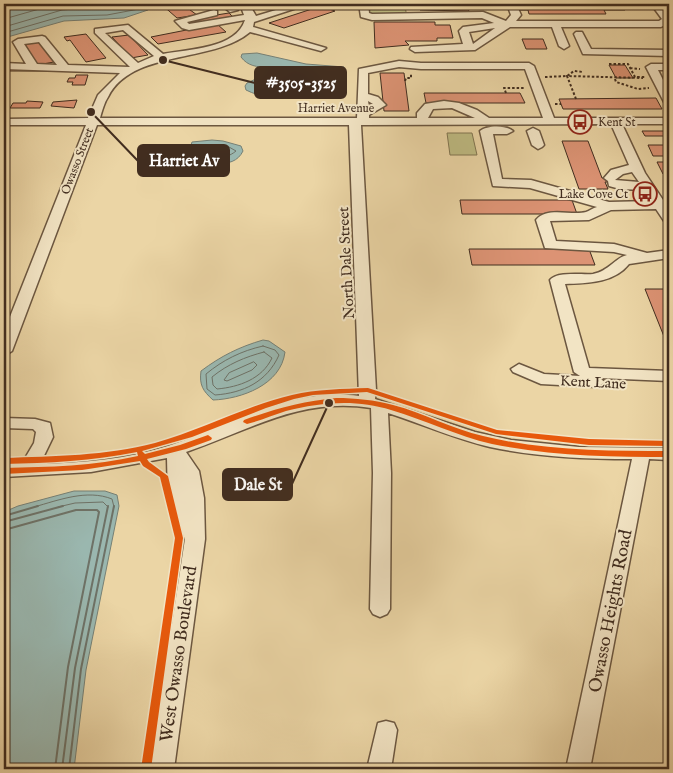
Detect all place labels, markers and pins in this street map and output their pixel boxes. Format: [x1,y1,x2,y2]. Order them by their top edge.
callout: #3505-3525 [255,67,346,98]
bus stop icon: Kent St [567,109,593,135]
place label: Kent St [598,115,636,130]
callout: Harriet Av [138,145,229,176]
bus stop icon: Lake Cove Ct [632,181,658,207]
place label: Lake Cove Ct [559,187,628,202]
callout: Dale St [223,469,292,500]

